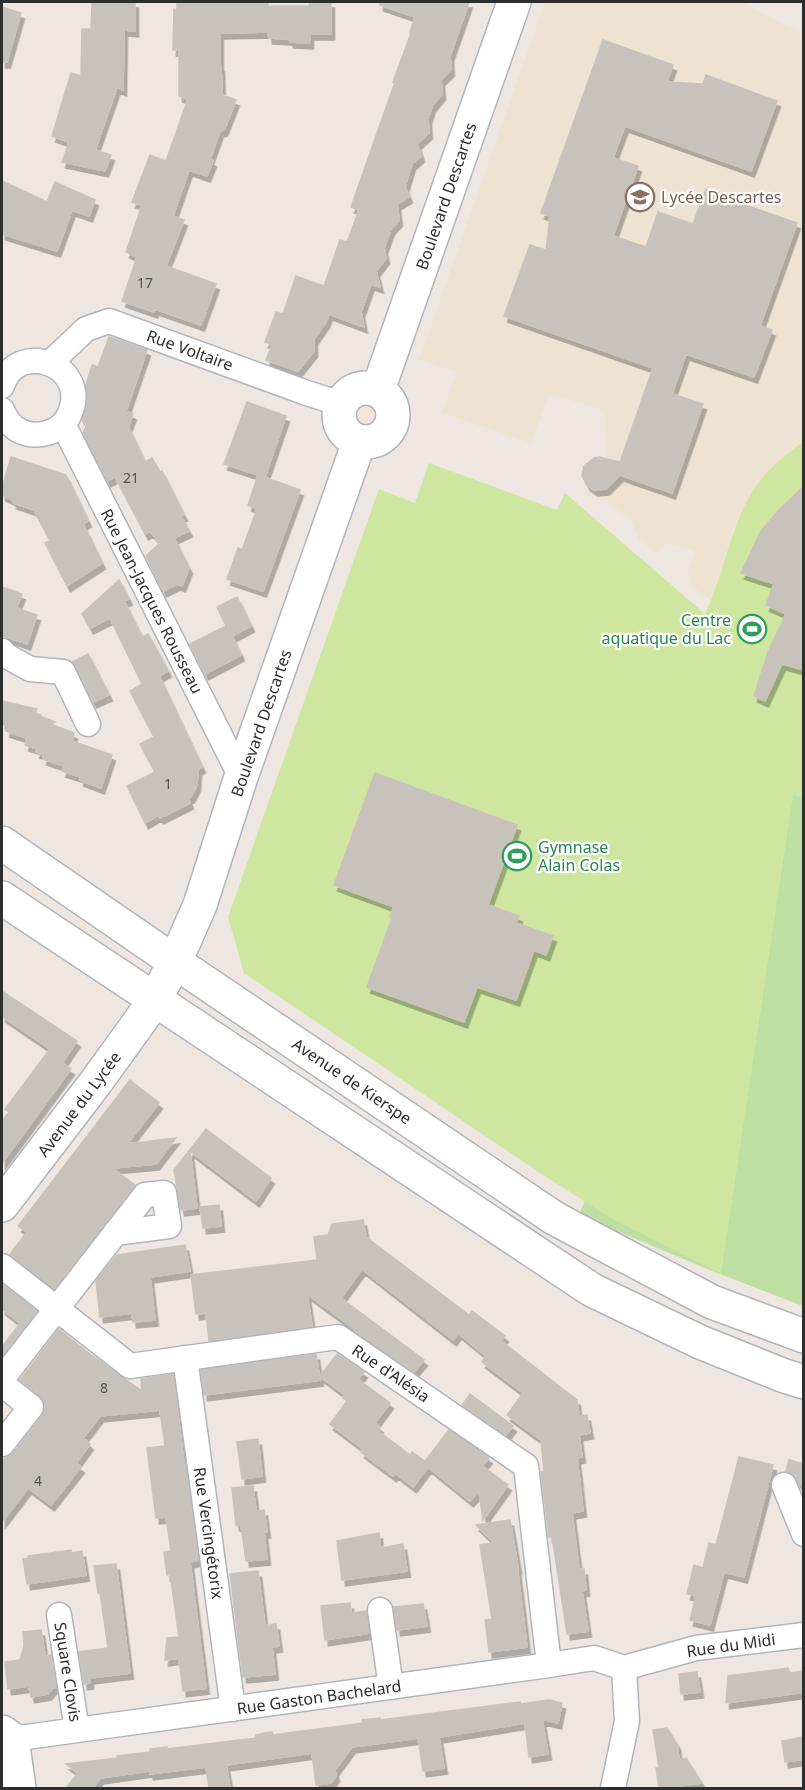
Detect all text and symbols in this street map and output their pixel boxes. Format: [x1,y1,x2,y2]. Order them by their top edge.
street label: Boulevard Descartes [410,119,482,273]
school or university icon: Lycée Descartes [624,181,656,213]
place label: Lycée Descartes [661,186,782,208]
house number: 17 [137,273,153,292]
street label: Rue Voltaire [144,324,236,376]
house number: 21 [123,468,139,487]
street label: Rue Jean-Jacques Rousseau [96,505,208,697]
place label: Centre aquatique du Lac [602,609,731,649]
sports icon: Centre aquatique du Lac [736,613,768,645]
street label: Boulevard Descartes [225,646,297,800]
house number: 1 [164,774,172,793]
place label: Gymnase Alain Colas [538,836,620,876]
sports icon: Gymnase Alain Colas [501,840,533,872]
street label: Avenue de Kierspe [288,1033,416,1129]
street label: Avenue du Lycée [32,1047,126,1161]
street label: Rue d'Alésia [348,1339,434,1407]
house number: 8 [100,1378,108,1397]
street label: Rue Vercingétorix [189,1466,229,1601]
house number: 4 [34,1471,42,1490]
street label: Square Clovis [49,1621,87,1723]
street label: Rue du Midi [685,1628,777,1662]
street label: Rue Gaston Bachelard [235,1675,403,1719]

